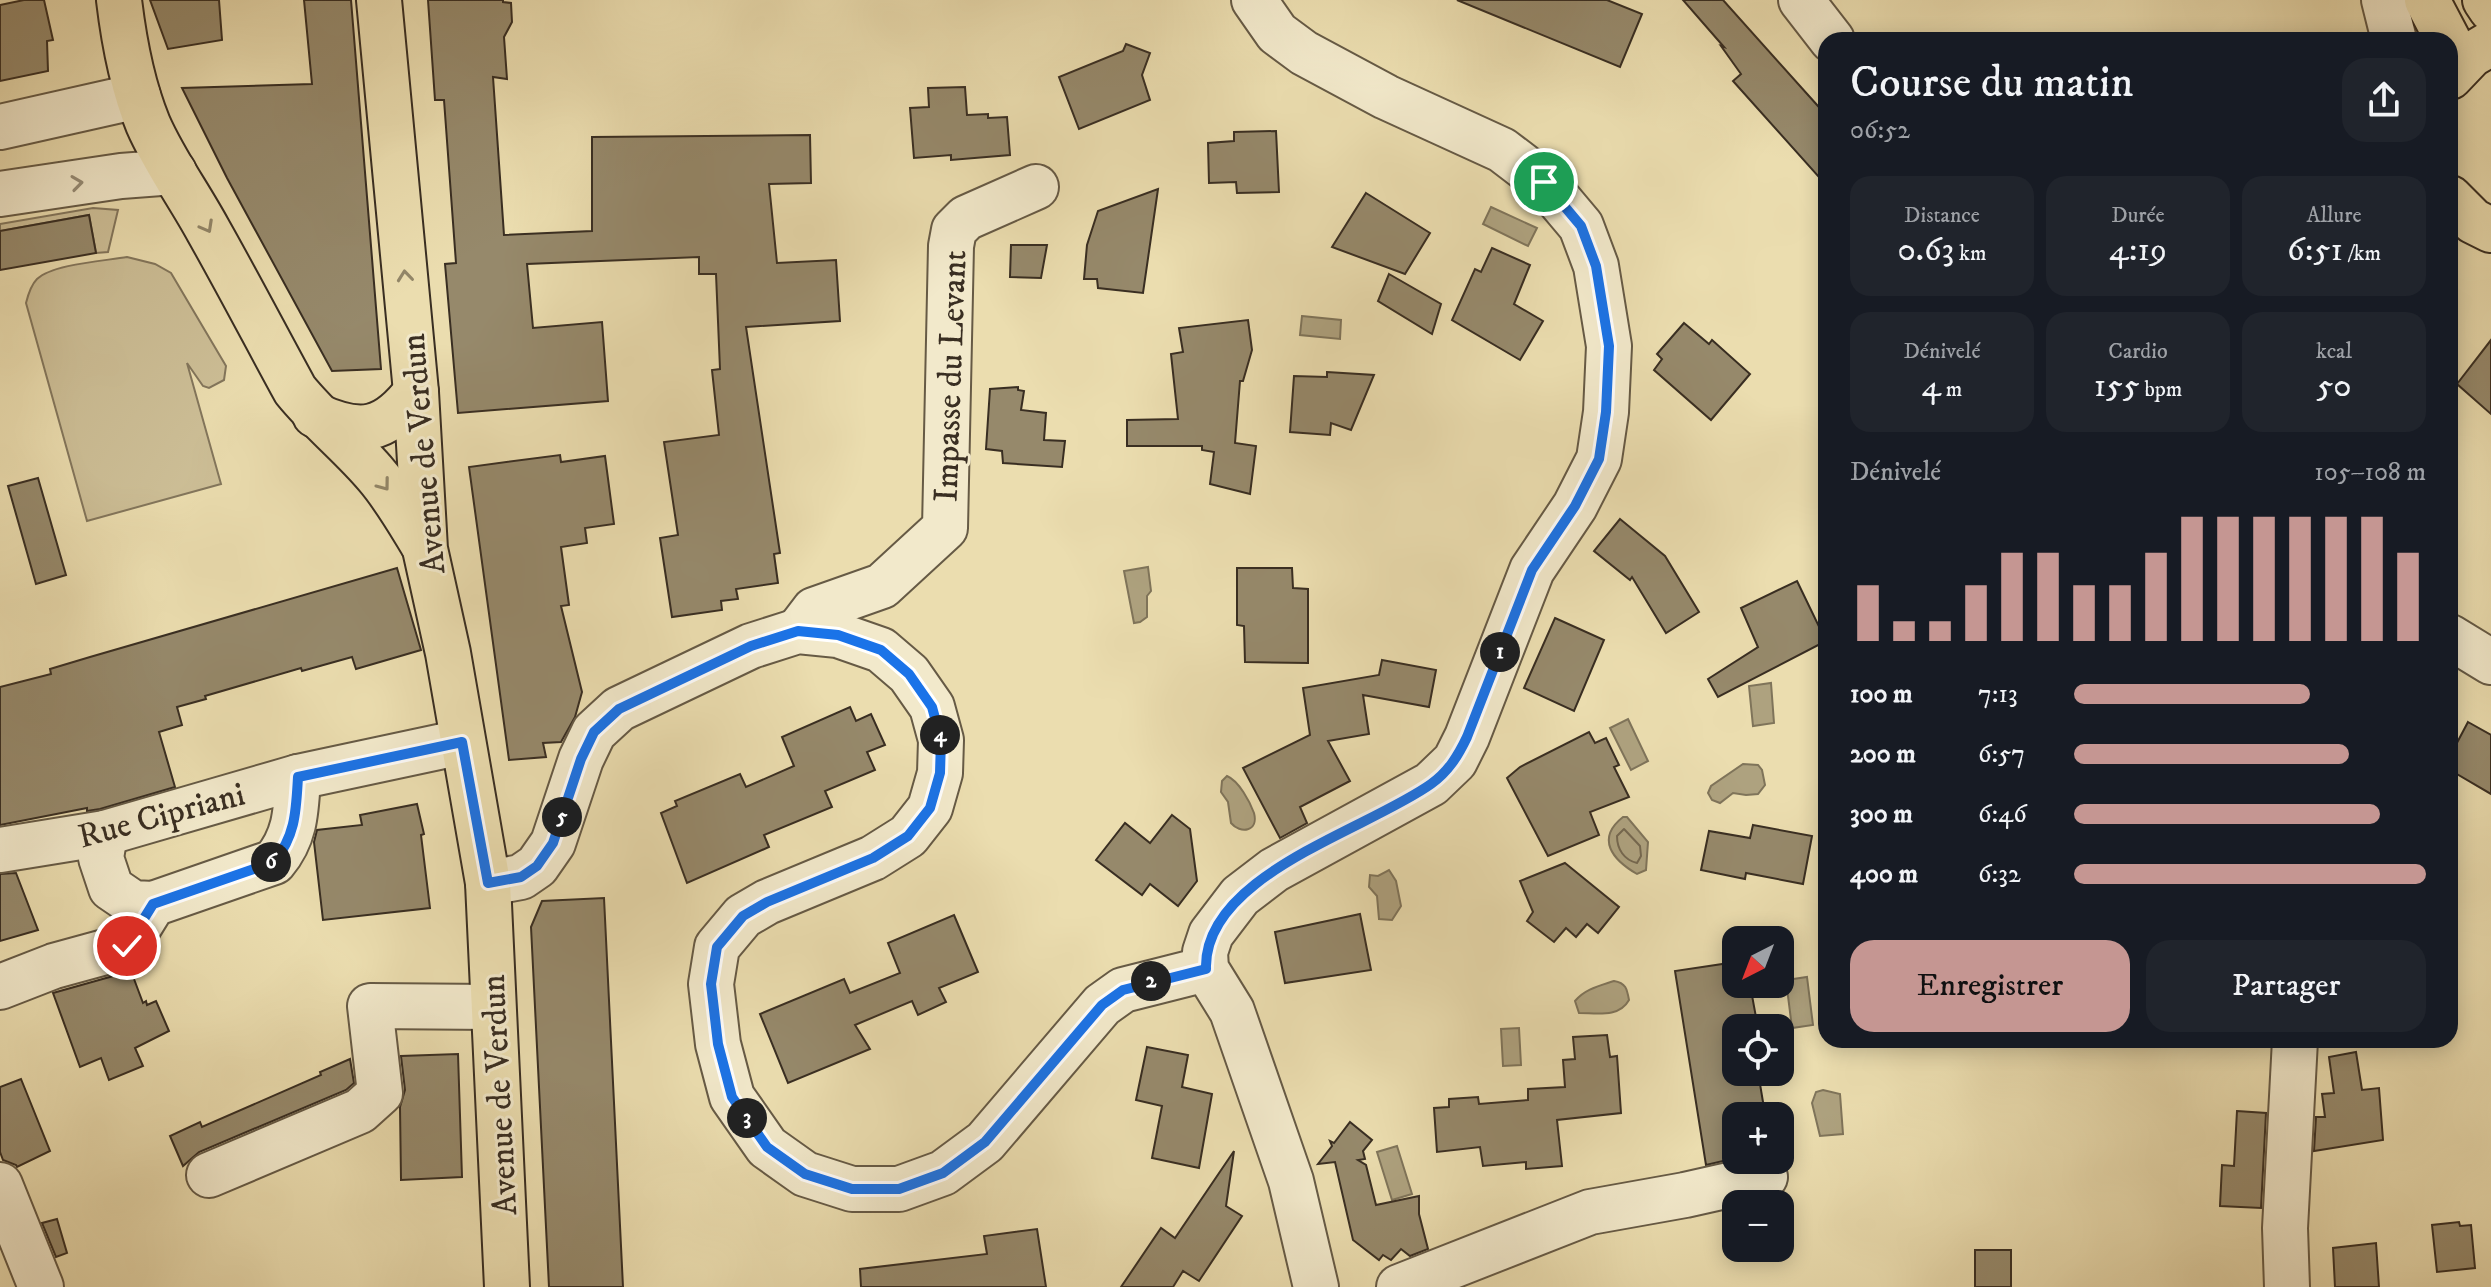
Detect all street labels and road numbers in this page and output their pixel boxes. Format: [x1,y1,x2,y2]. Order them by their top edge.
street label: Impasse du Levant [926,249,976,503]
street label: Avenue de Verdun [393,332,455,576]
street label: Rue Cipriani [74,774,250,858]
street label: Avenue de Verdun [473,973,527,1216]

